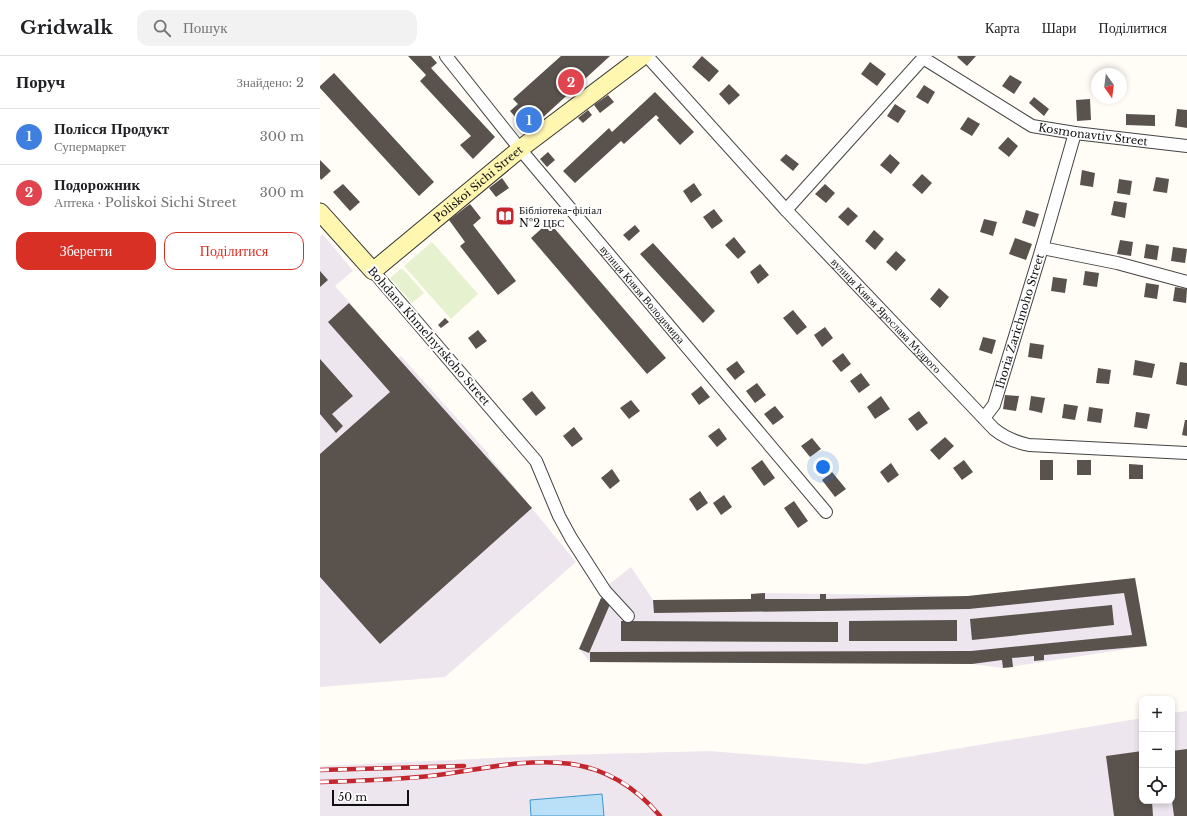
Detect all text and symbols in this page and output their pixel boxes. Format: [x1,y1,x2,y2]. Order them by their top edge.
search box [137,10,417,46]
text: Gridwalk [20,16,113,39]
icon: search [151,17,173,39]
text: Пошук [183,18,228,37]
text: Карта [985,19,1020,37]
text: Шари [1042,19,1077,37]
text: Поділитися [1099,19,1167,37]
pin: 2 [558,67,584,97]
north arrow [1091,68,1127,104]
text: Поруч [16,72,65,93]
text: Знайдено: 2 [237,74,304,91]
pin: 1 [516,105,542,135]
text: Полісся Продукт [54,119,169,138]
street label: Kosmonavtiv Street [1037,120,1149,148]
text: 1 [26,128,32,145]
text: 300 m [260,128,304,145]
text: Супермаркет [54,138,126,155]
street label: Poliskoi Sichi Street [431,142,526,225]
text: Подорожник [54,175,140,194]
text: 2 [25,184,33,201]
text: 300 m [260,184,304,201]
text: Аптека · Poliskoi Sichi Street [54,194,237,211]
place label: Бібліотека-філіал №2 ЦБС [519,203,602,230]
library icon: Бібліотека-філіал №2 ЦБС [494,205,516,227]
button: Зберегти [16,232,156,270]
button: Поділитися [164,232,304,270]
street label: вулиця Князя Володимира [597,242,688,347]
street label: Ihoria Zarichnoho Street [992,251,1047,390]
street label: вулиця Князя Ярослава Мудрого [828,255,945,377]
street label: Bohdana Khmelnytskoho Street [365,264,494,409]
your location [813,457,833,477]
map controls [1139,696,1175,804]
button: + [1139,696,1175,732]
button: − [1139,732,1175,768]
button: locate [1139,768,1175,804]
scale bar [332,788,409,807]
text: 50 m [338,790,367,804]

